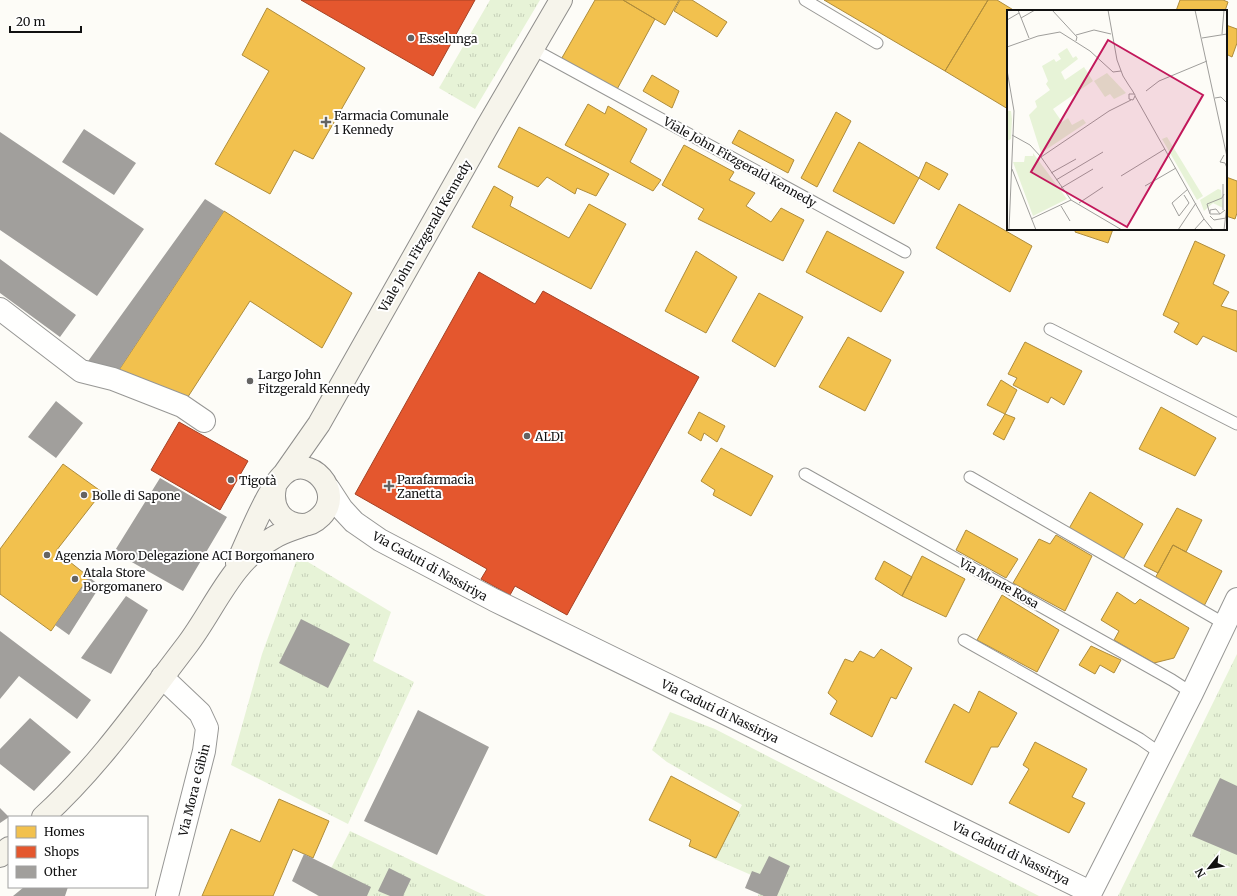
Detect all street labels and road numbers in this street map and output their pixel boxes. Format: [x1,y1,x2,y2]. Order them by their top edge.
street label: Viale John Fitzgerald Kennedy [660,113,819,210]
street label: Viale John Fitzgerald Kennedy [375,157,475,315]
street label: Via Caduti di Nassiriya [369,528,491,604]
street label: Via Monte Rosa [956,554,1042,611]
street label: Via Caduti di Nassiriya [658,676,782,746]
street label: Via Mora e Gibin [175,742,213,839]
street label: Via Caduti di Nassiriya [949,818,1073,888]

